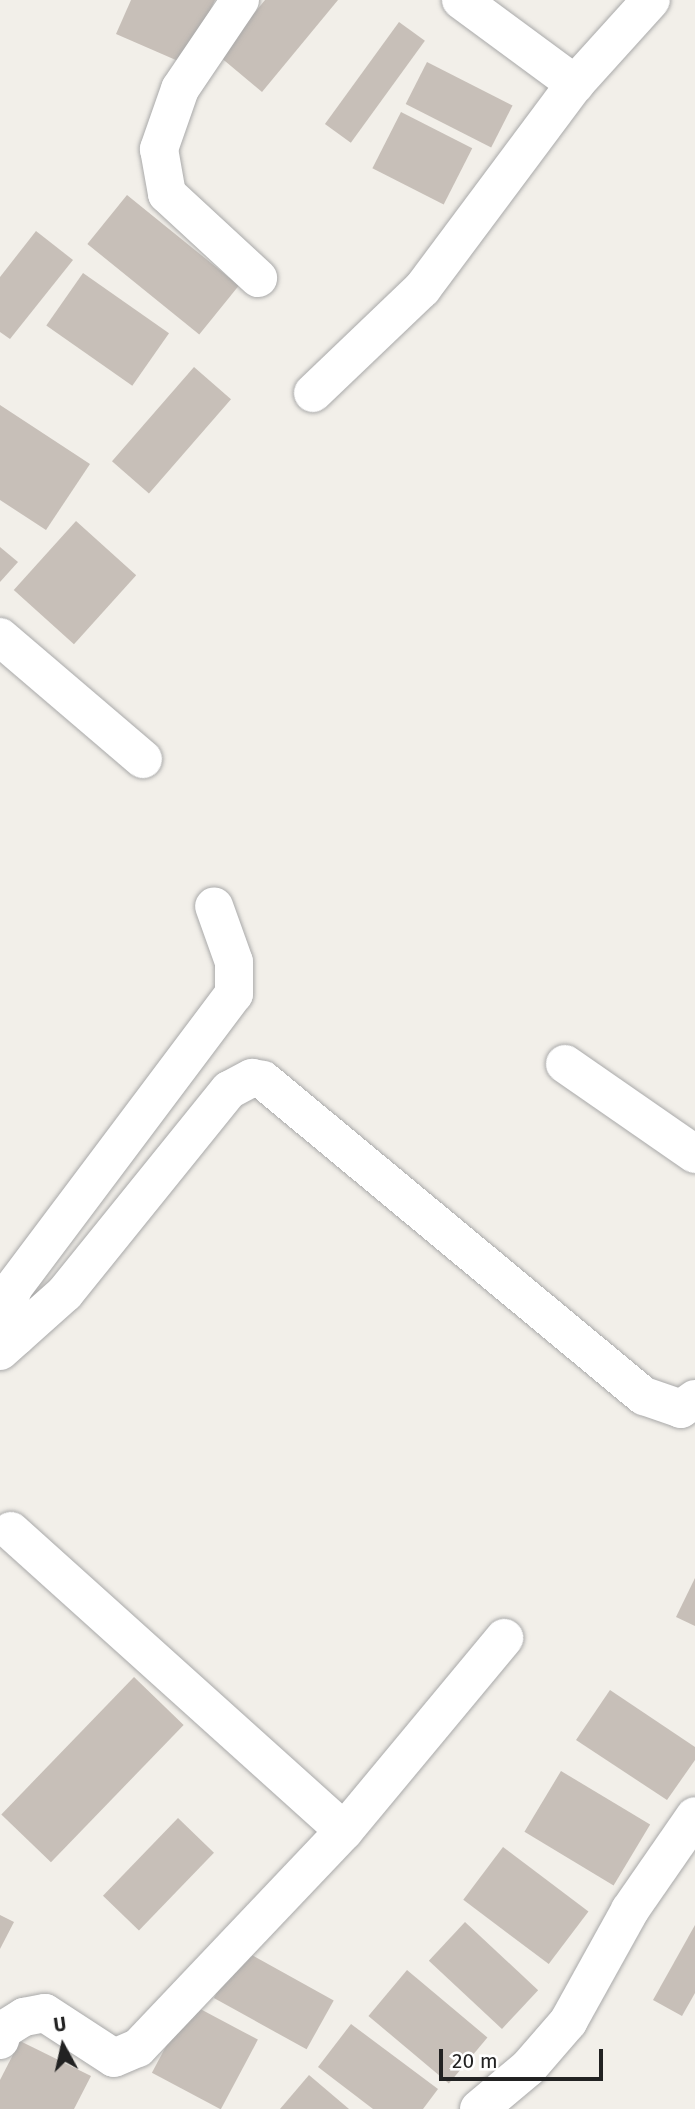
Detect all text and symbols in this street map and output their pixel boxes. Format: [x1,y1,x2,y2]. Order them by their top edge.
north arrow [28,2011,98,2081]
text: U [52,2012,68,2037]
scale bar [443,2036,608,2080]
text: 20 m [452,2048,498,2074]

